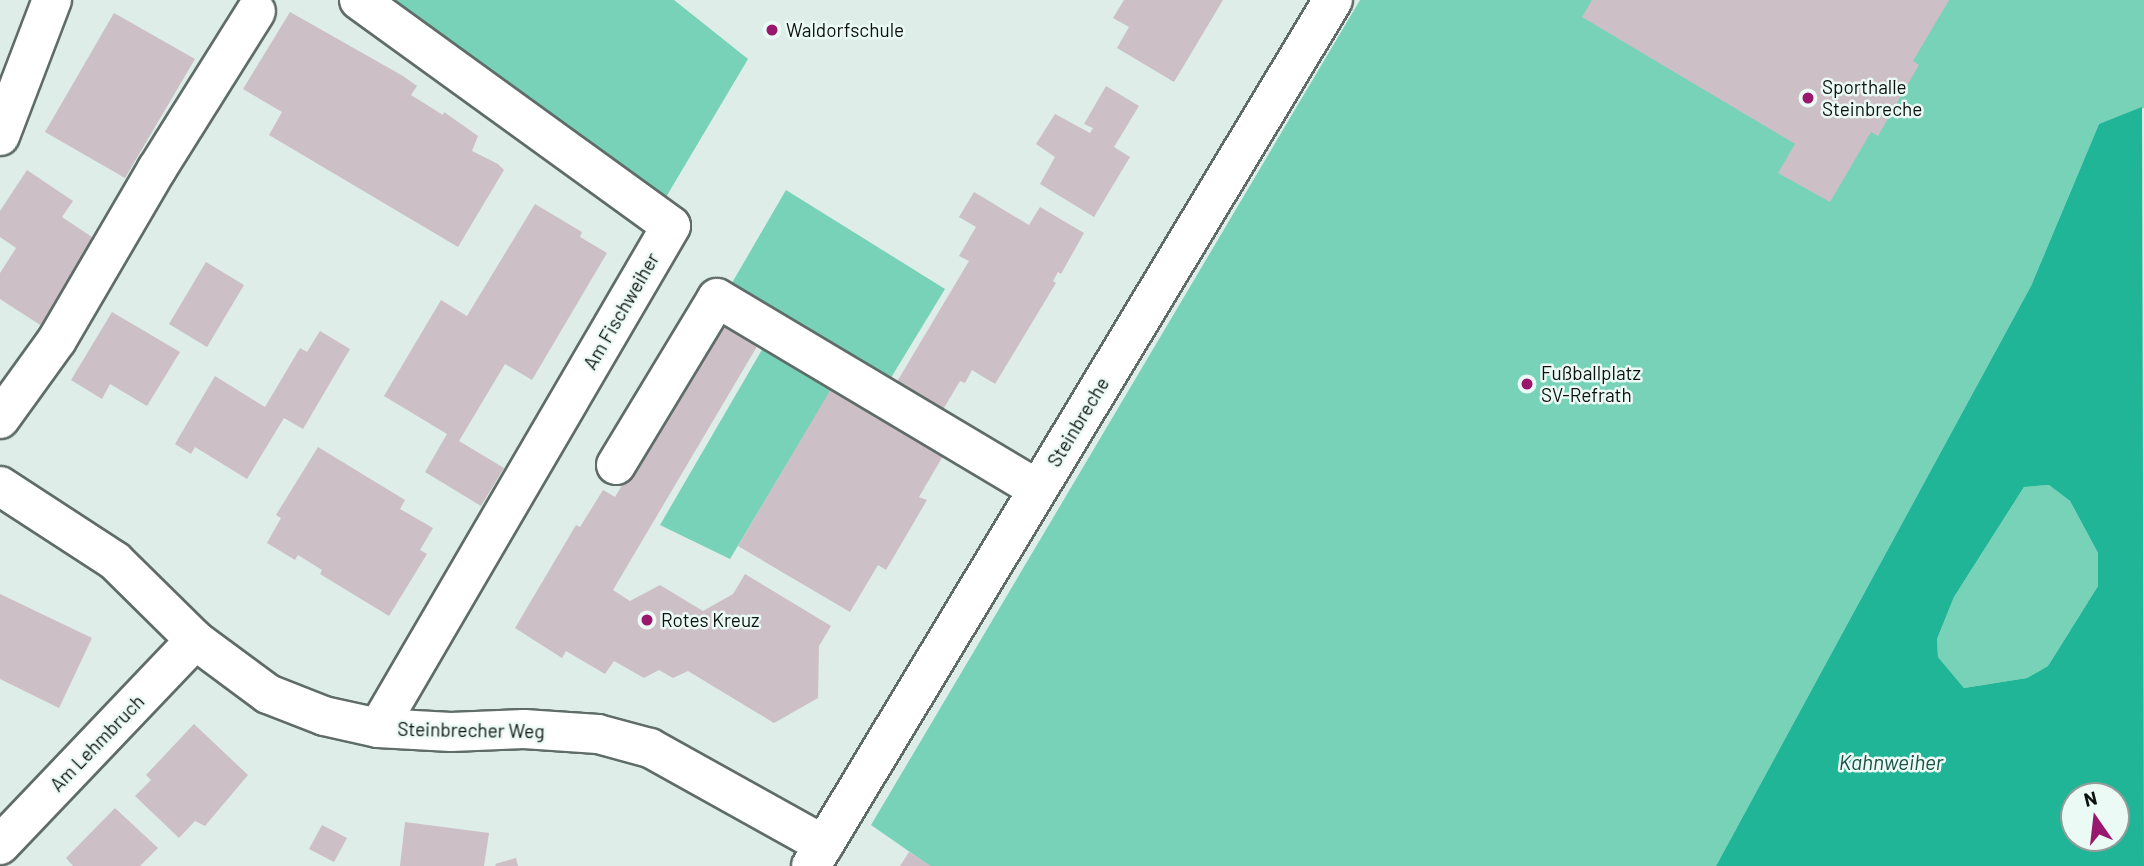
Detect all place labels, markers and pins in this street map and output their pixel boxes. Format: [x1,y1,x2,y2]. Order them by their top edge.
place label: Waldorfschule [786,19,904,41]
marker: Waldorfschule [764,22,780,38]
place label: Sporthalle Steinbreche [1822,76,1922,120]
marker: Sporthalle Steinbreche [1800,90,1816,106]
place label: Fußballplatz SV-Refrath [1541,362,1641,406]
marker: Fußballplatz SV-Refrath [1519,376,1535,392]
place label: Rotes Kreuz [661,609,760,631]
marker: Rotes Kreuz [639,612,655,628]

